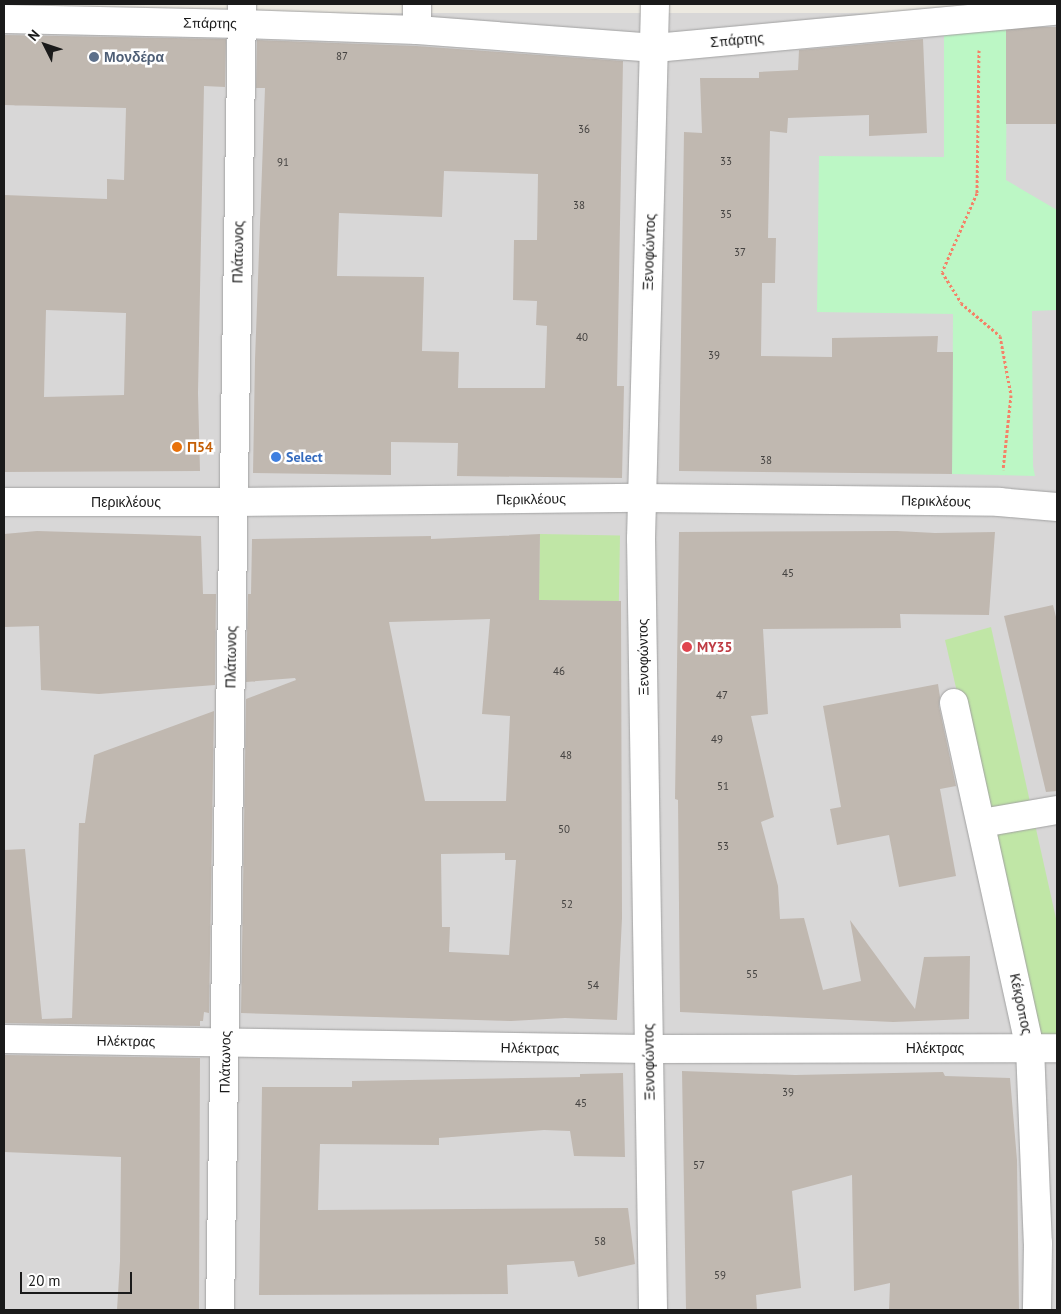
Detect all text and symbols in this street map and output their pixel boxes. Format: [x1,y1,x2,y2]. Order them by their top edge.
street label: Σπάρτης [183,14,237,32]
north arrow [20,20,70,70]
text: N [24,26,43,45]
street label: Σπάρτης [709,29,765,51]
place label: Μονδέρα [104,49,164,65]
house number: 87 [336,49,348,63]
marker: Μονδέρα [88,51,100,63]
house number: 36 [578,122,590,136]
house number: 33 [720,154,732,168]
house number: 91 [277,155,289,169]
house number: 38 [573,198,585,212]
house number: 35 [720,207,732,221]
street label: Ξενοφώντος [639,213,659,291]
street label: Πλάτωνος [229,220,247,284]
house number: 37 [734,245,746,259]
house number: 40 [576,330,588,344]
house number: 39 [708,348,720,362]
place label: Π54 [187,439,213,455]
marker: Π54 [171,441,183,453]
place label: Select [286,449,323,465]
marker: Select [270,451,282,463]
house number: 38 [760,453,772,467]
street label: Περικλέους [496,490,566,508]
street label: Περικλέους [901,492,971,510]
street label: Περικλέους [91,494,161,510]
house number: 45 [782,566,794,580]
street label: Ξενοφώντος [634,618,652,696]
street label: Πλάτωνος [222,625,240,689]
place label: MY35 [697,639,732,655]
marker: MY35 [681,641,693,653]
house number: 46 [553,664,565,678]
house number: 47 [716,688,728,702]
house number: 49 [711,732,723,746]
house number: 48 [560,748,572,762]
house number: 51 [717,779,729,793]
house number: 50 [558,822,570,836]
house number: 53 [717,839,729,853]
house number: 52 [561,897,573,911]
house number: 55 [746,967,758,981]
street label: Κέκροπος [1006,972,1036,1036]
house number: 54 [587,978,599,992]
street label: Ξενοφώντος [640,1023,658,1101]
street label: Πλάτωνος [216,1030,234,1094]
street label: Ηλέκτρας [97,1032,155,1050]
street label: Ηλέκτρας [501,1039,559,1057]
street label: Ηλέκτρας [906,1040,964,1056]
house number: 39 [782,1085,794,1099]
house number: 45 [575,1096,587,1110]
house number: 57 [693,1158,705,1172]
house number: 58 [594,1234,606,1248]
scale bar [22,1262,135,1294]
house number: 59 [714,1268,726,1282]
text: 20 m [28,1271,61,1290]

